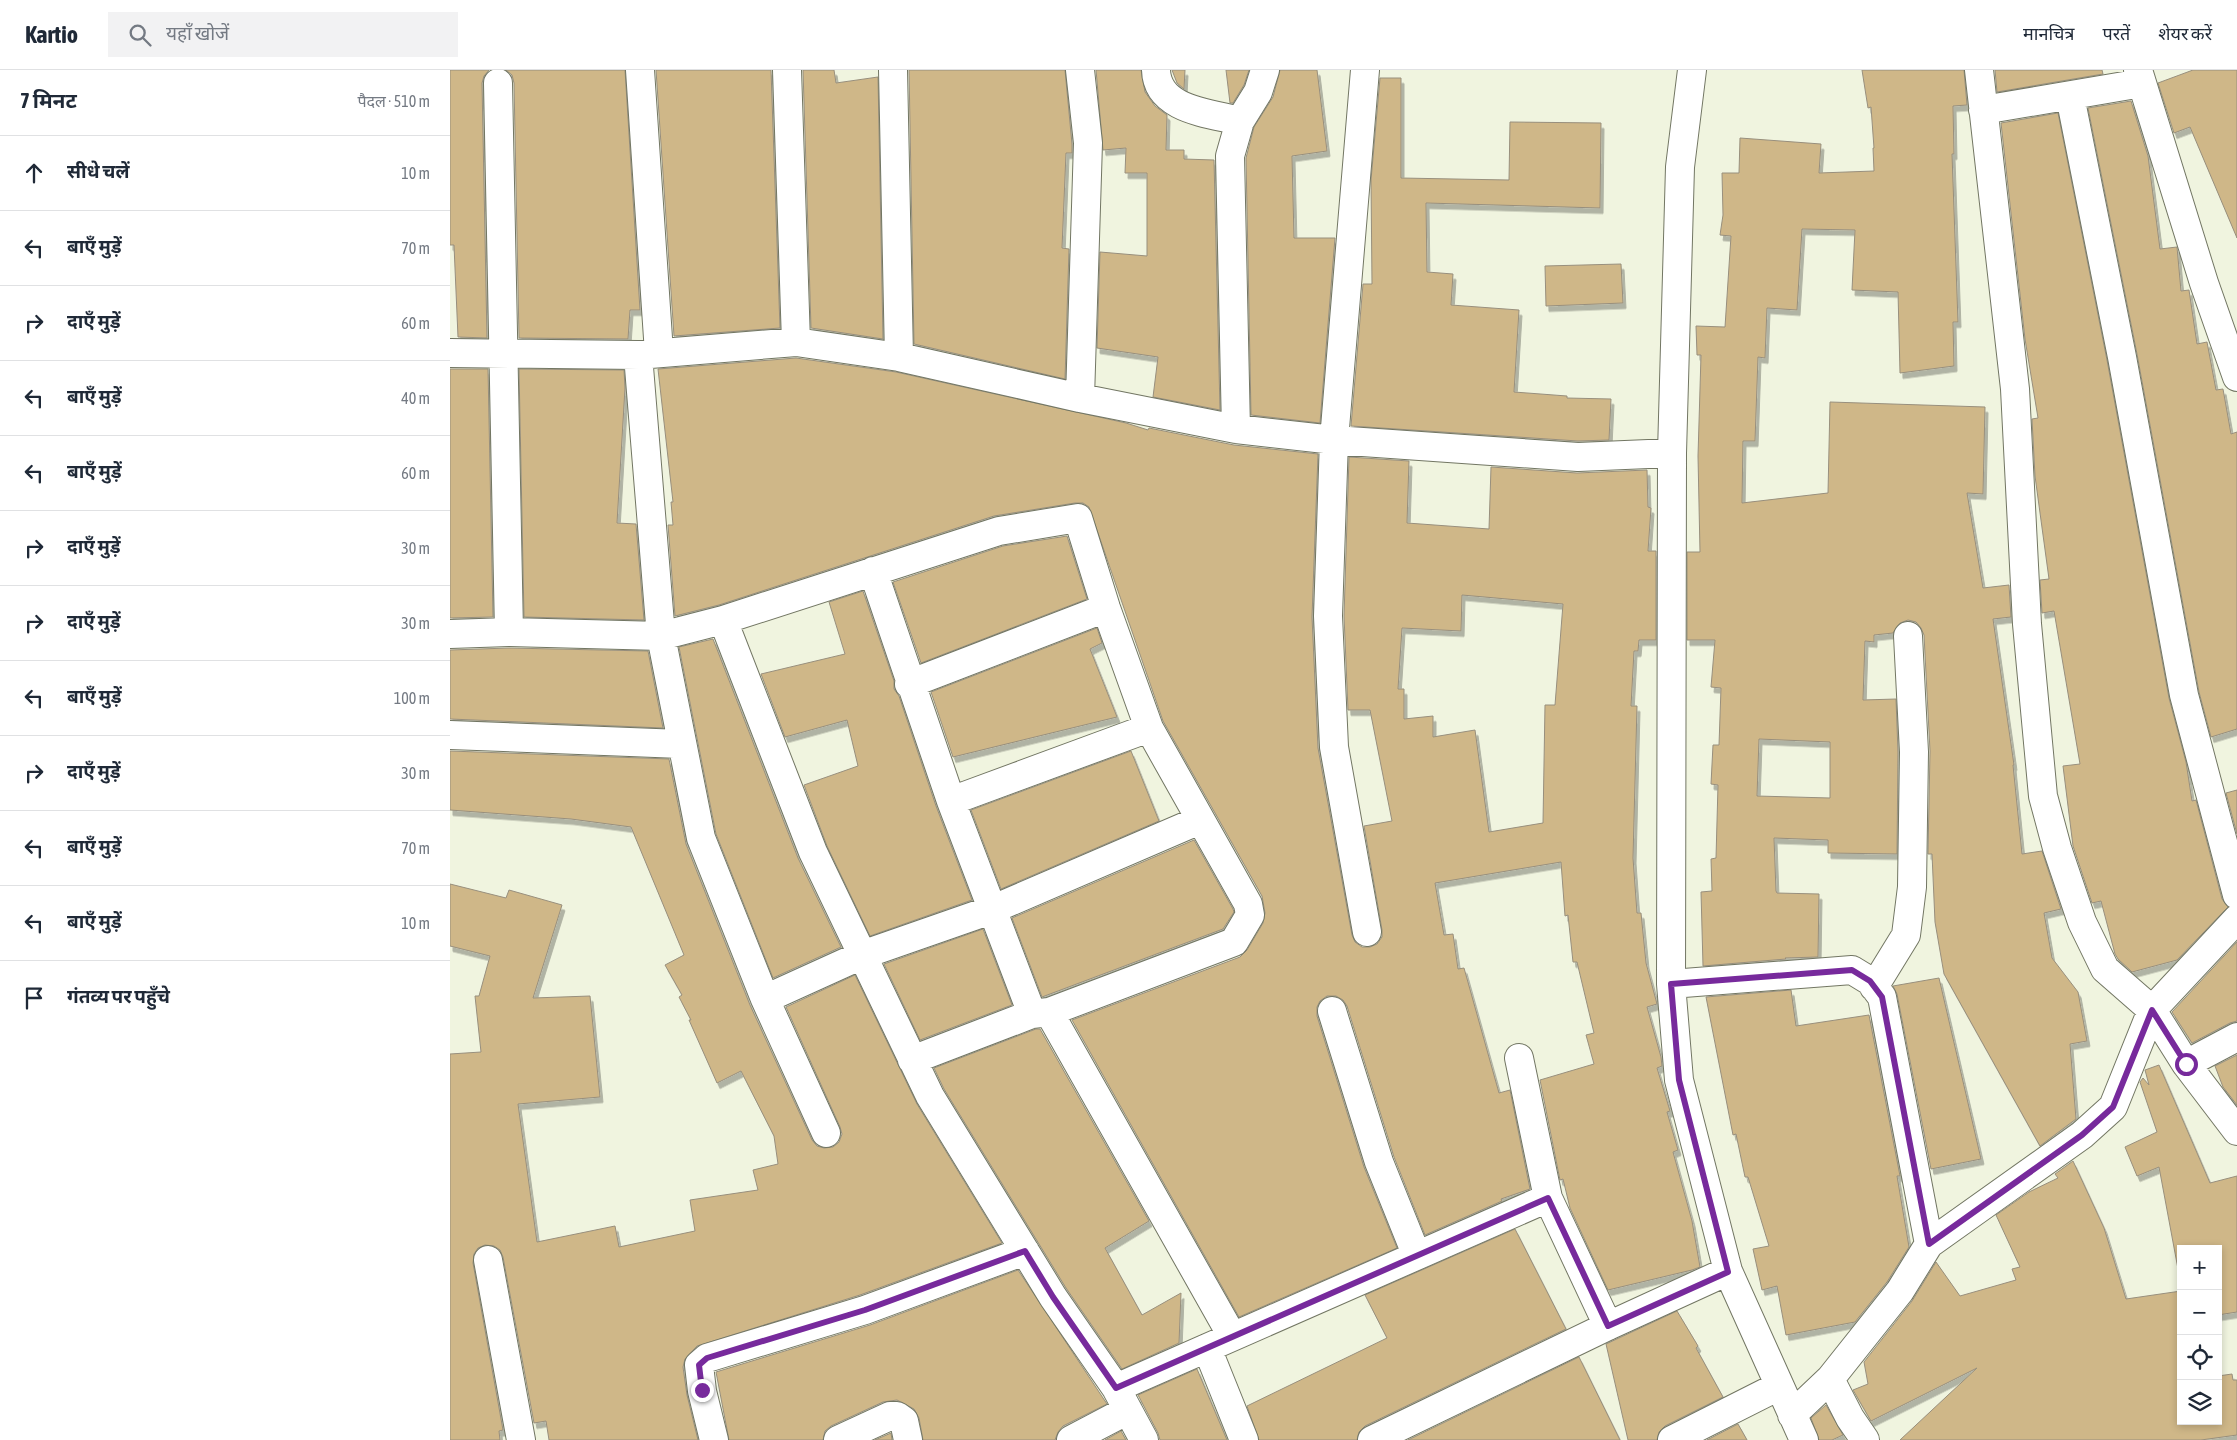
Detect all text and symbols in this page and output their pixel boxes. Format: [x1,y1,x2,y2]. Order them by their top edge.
search box [108,12,458,57]
text: Kartio [25,21,78,48]
icon: search [126,21,154,49]
text: यहाँ खोजें [166,22,229,44]
text: मानचित्र [2023,23,2074,44]
text: परतें [2102,23,2130,44]
text: शेयर करें [2158,23,2212,44]
text: 7 मिनट [20,88,77,112]
text: पैदल · 510 m [357,92,430,110]
icon: ahead [20,159,48,187]
text: सीधे चलें [67,160,130,182]
text: 10 m [401,164,430,182]
icon: left [20,234,48,262]
text: बाएँ मुड़ें [67,235,122,257]
text: 70 m [401,239,430,257]
icon: right [20,309,48,337]
text: दाएँ मुड़ें [67,310,121,332]
text: 60 m [401,314,430,332]
icon: left [20,384,48,412]
text: बाएँ मुड़ें [67,385,122,407]
text: 40 m [401,389,430,407]
icon: left [20,459,48,487]
text: बाएँ मुड़ें [67,460,122,482]
text: 60 m [401,464,430,482]
icon: right [20,534,48,562]
text: दाएँ मुड़ें [67,535,121,557]
text: 30 m [401,539,430,557]
icon: right [20,609,48,637]
text: दाएँ मुड़ें [67,610,121,632]
text: 30 m [401,614,430,632]
icon: left [20,684,48,712]
text: बाएँ मुड़ें [67,685,122,707]
text: 100 m [394,689,430,707]
icon: right [20,759,48,787]
text: दाएँ मुड़ें [67,760,121,782]
text: 30 m [401,764,430,782]
icon: left [20,834,48,862]
text: बाएँ मुड़ें [67,835,122,857]
text: 70 m [401,839,430,857]
icon: left [20,909,48,937]
text: बाएँ मुड़ें [67,910,122,932]
text: 10 m [401,914,430,932]
icon: arrive [20,984,48,1012]
text: गंतव्य पर पहुँचे [67,985,170,1007]
route start [2175,1053,2198,1076]
map controls [2177,1245,2222,1425]
button: + [2177,1245,2222,1290]
button: − [2177,1290,2222,1335]
button: locate [2177,1335,2222,1380]
route end [691,1379,714,1402]
button: layers [2177,1380,2222,1425]

